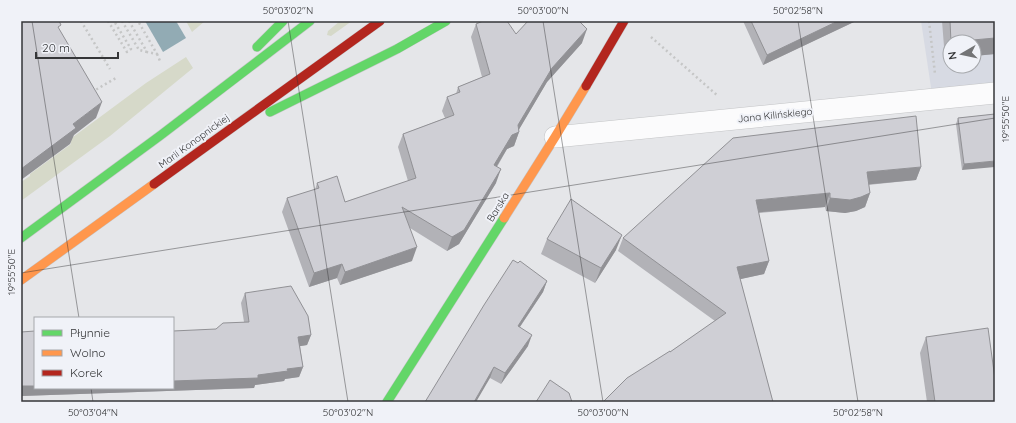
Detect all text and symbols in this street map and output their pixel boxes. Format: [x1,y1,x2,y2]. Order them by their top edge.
text: 50°03'02"N [263,4,313,17]
text: 50°03'00"N [518,4,568,17]
text: 50°02'58"N [773,4,823,17]
scale bar [36,34,118,60]
north arrow [942,34,982,74]
text: 20 m [42,40,70,55]
text: N [945,50,960,61]
text: 19°55'50"E [999,96,1012,142]
street label: Jana Kilińskiego [737,105,813,125]
street label: Marii Konopnickiej [156,111,232,171]
street label: Barska [484,190,512,224]
text: 19°55'50"E [5,249,18,295]
legend [34,317,174,389]
text: Płynnie [70,325,110,340]
text: Wolno [70,345,106,360]
text: Korek [70,365,103,380]
text: 50°03'04"N [68,406,118,419]
text: 50°03'02"N [323,406,373,419]
text: 50°03'00"N [578,406,628,419]
text: 50°02'58"N [833,406,883,419]

